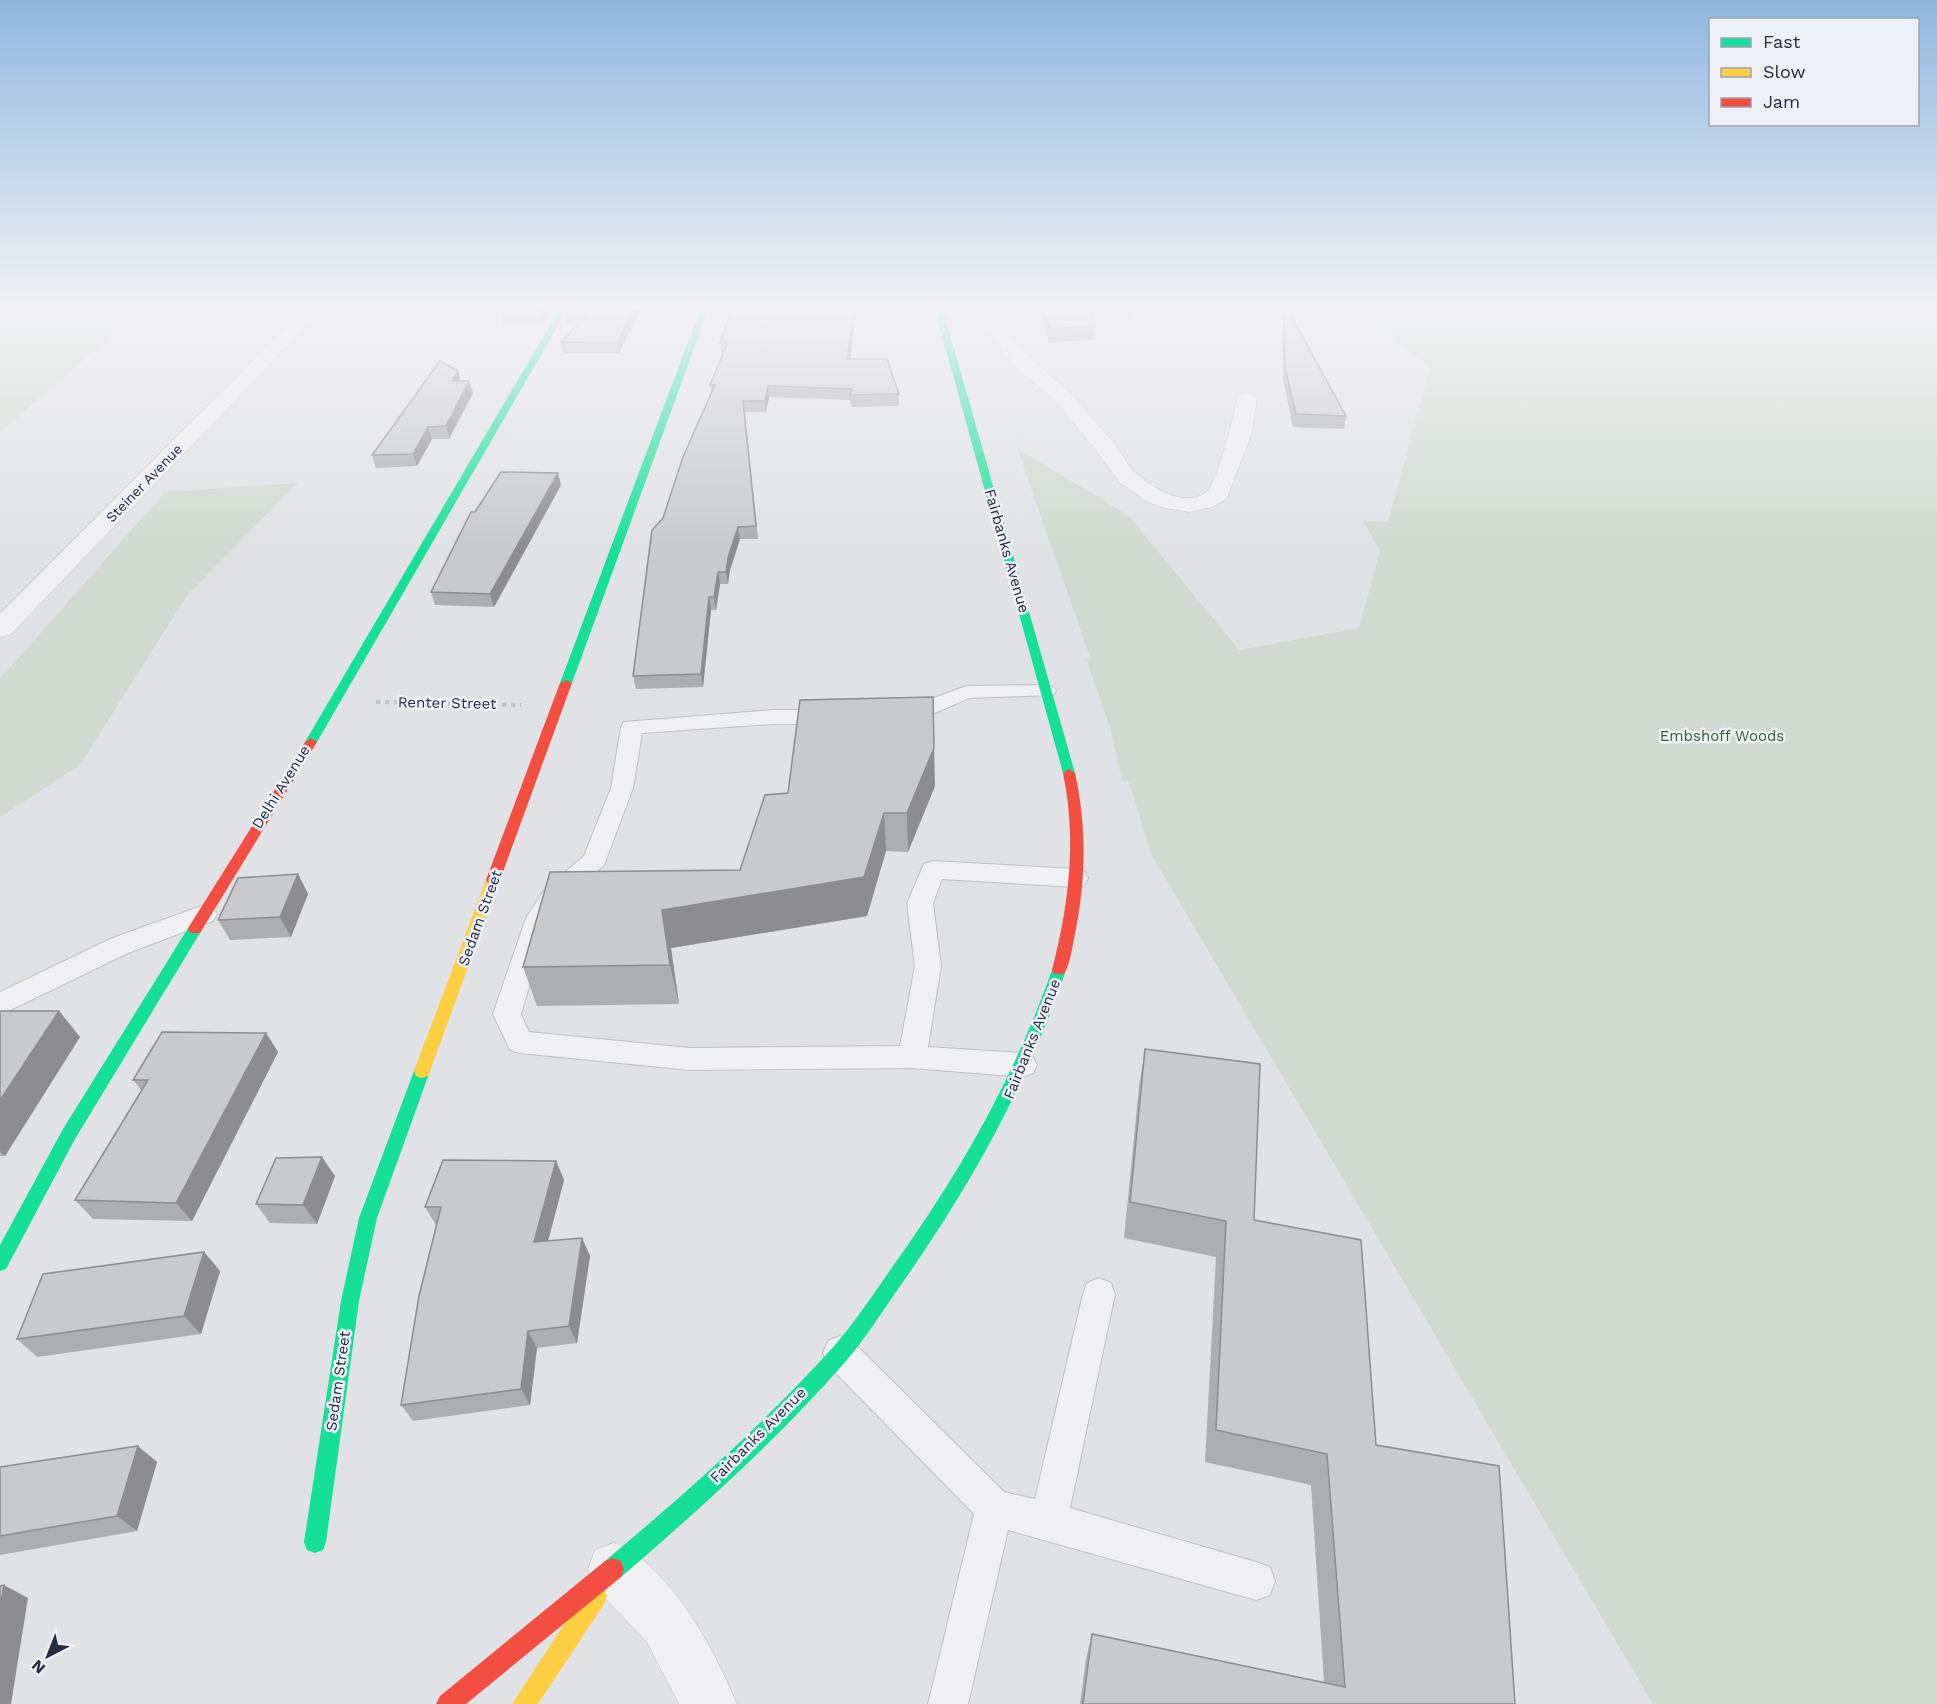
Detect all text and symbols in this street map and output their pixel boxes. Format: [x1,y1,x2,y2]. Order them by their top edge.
legend [1709,18,1919,126]
text: Fast [1763,31,1801,52]
text: Slow [1763,61,1806,82]
text: Jam [1763,91,1800,112]
street label: Steiner Avenue [103,441,185,525]
street label: Fairbanks Avenue [981,487,1033,615]
street label: Renter Street [398,693,497,713]
park label: Embshoff Woods [1660,727,1784,745]
street label: Delhi Avenue [248,742,314,832]
street label: Sedam Street [454,867,506,968]
street label: Fairbanks Avenue [1000,976,1064,1102]
street label: Sedam Street [322,1329,354,1432]
street label: Fairbanks Avenue [706,1383,810,1487]
north arrow [18,1626,78,1686]
text: N [28,1656,49,1678]

